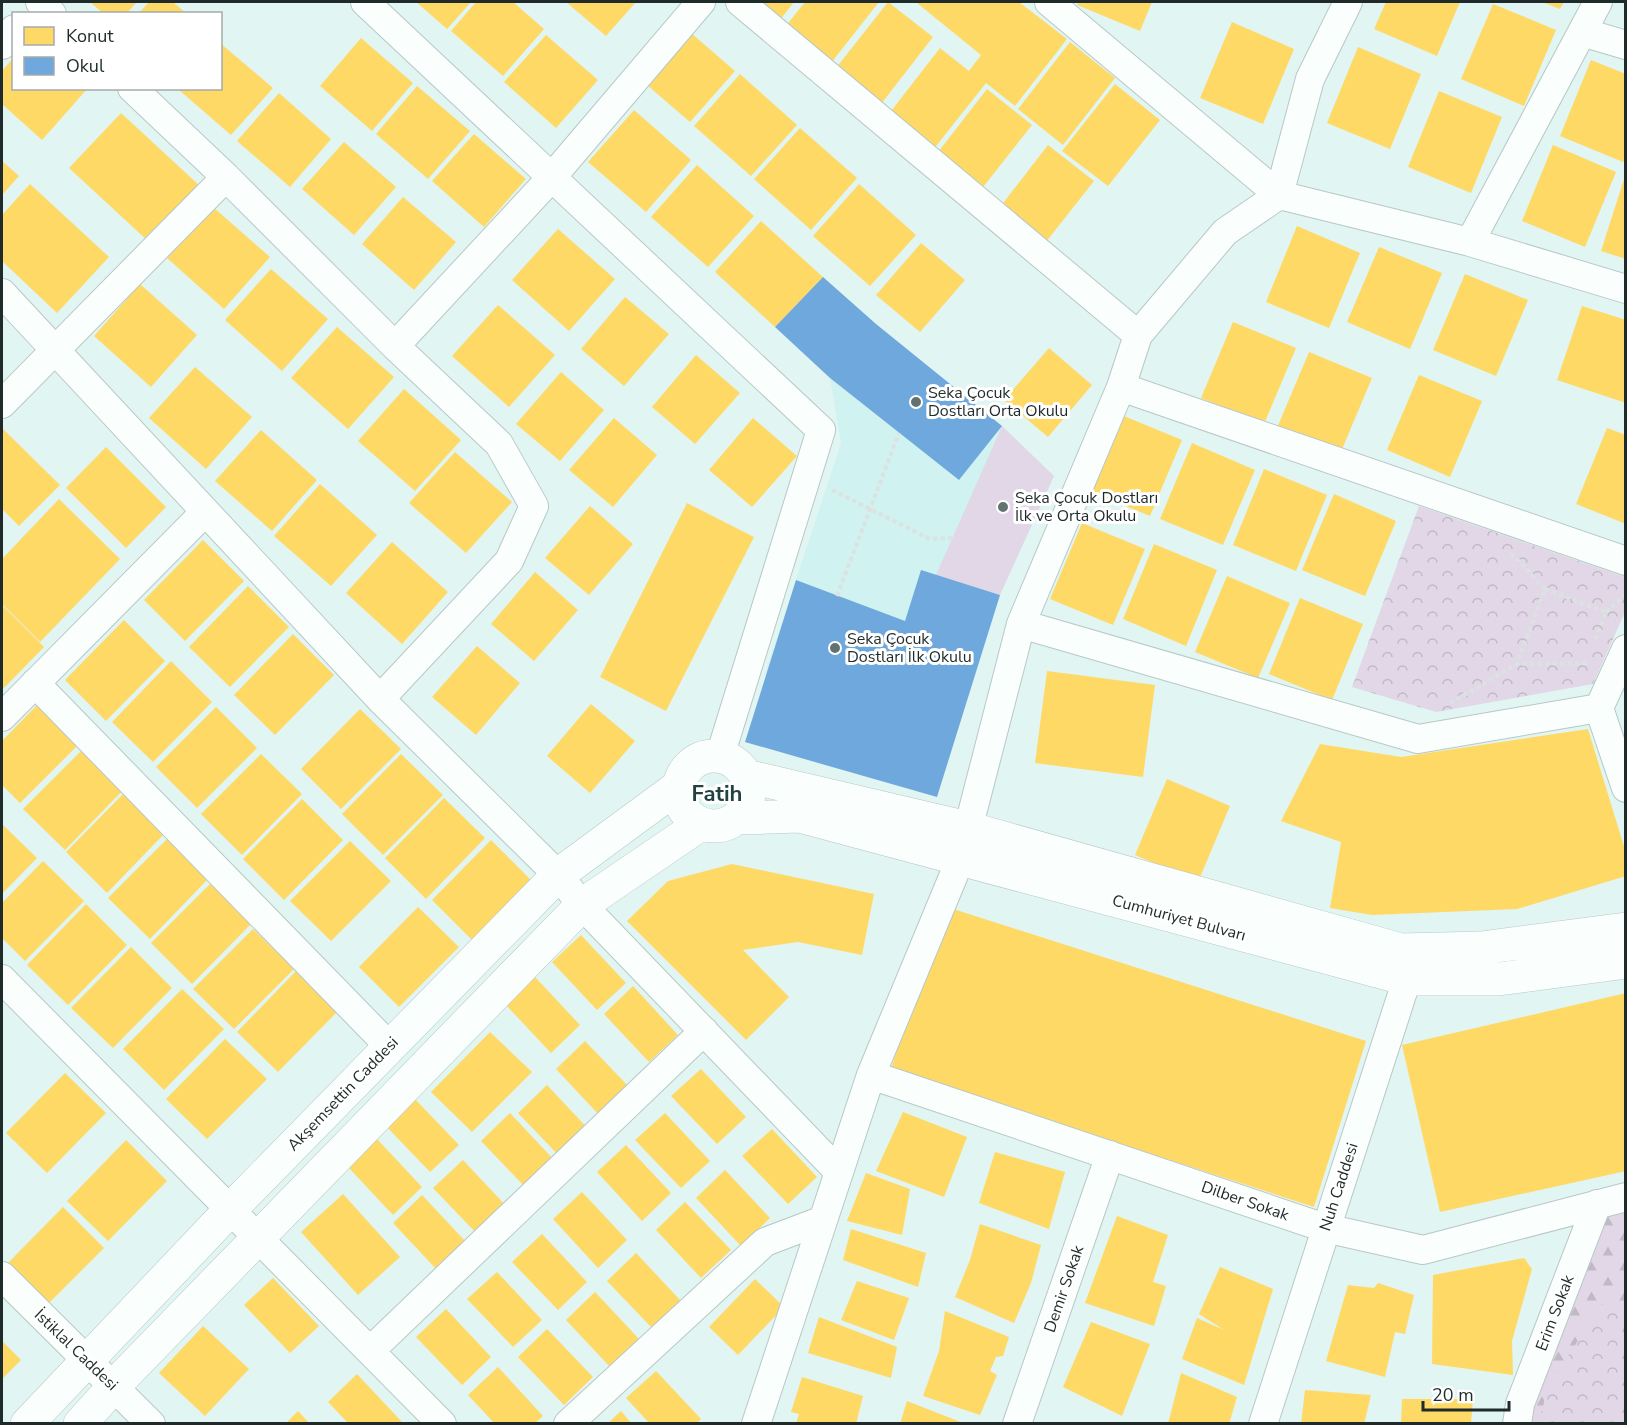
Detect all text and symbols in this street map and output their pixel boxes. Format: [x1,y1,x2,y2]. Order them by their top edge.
legend [12,12,222,90]
text: Konut [66,24,114,48]
text: Okul [66,54,105,78]
place label: Seka Çocuk Dostları Orta Okulu [928,382,1068,422]
marker: Seka Çocuk Dostları Orta Okulu [909,395,923,409]
place label: Seka Çocuk Dostları İlk ve Orta Okulu [1015,487,1158,527]
marker: Seka Çocuk Dostları İlk ve Orta Okulu [996,500,1010,514]
place label: Seka Çocuk Dostları İlk Okulu [847,628,972,668]
marker: Seka Çocuk Dostları İlk Okulu [828,641,842,655]
district label: Fatih [692,779,742,809]
street label: Cumhuriyet Bulvarı [1110,890,1248,946]
street label: Akşemsettin Caddesi [283,1032,403,1156]
street label: Nuh Caddesi [1314,1140,1364,1234]
street label: Dilber Sokak [1198,1176,1293,1227]
street label: Demir Sokak [1039,1242,1089,1335]
street label: Erim Sokak [1530,1271,1580,1354]
street label: İstiklal Caddesi [29,1304,123,1396]
scale bar [1423,1374,1508,1412]
text: 20 m [1432,1383,1474,1407]

